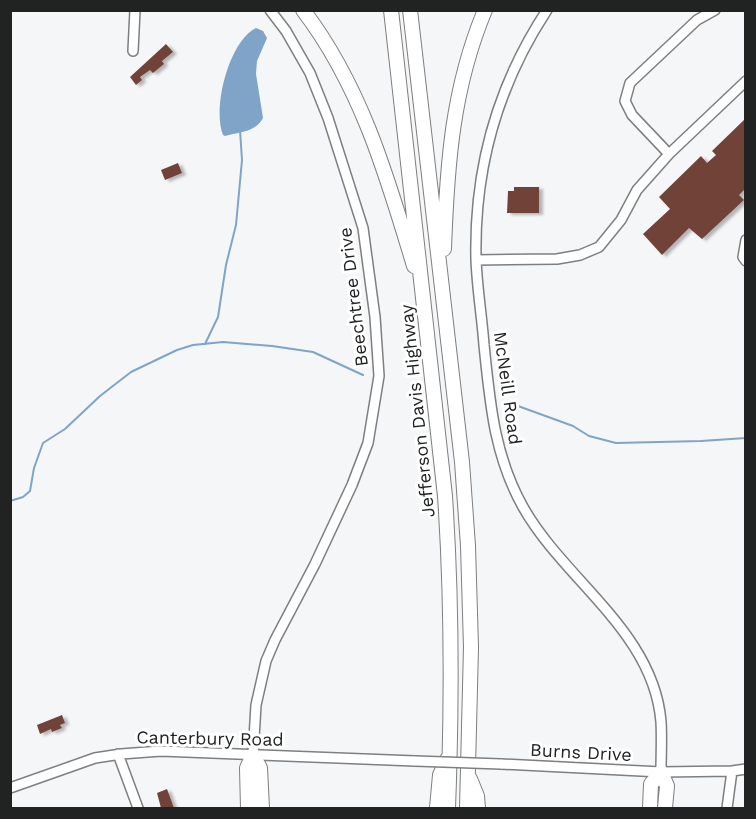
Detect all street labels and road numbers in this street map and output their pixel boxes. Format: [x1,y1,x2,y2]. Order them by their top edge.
street label: Beechtree Drive [334,226,372,368]
street label: Jefferson Davis Highway [395,303,439,519]
street label: McNeill Road [490,330,526,446]
street label: Canterbury Road [136,726,284,750]
street label: Burns Drive [530,739,632,765]

